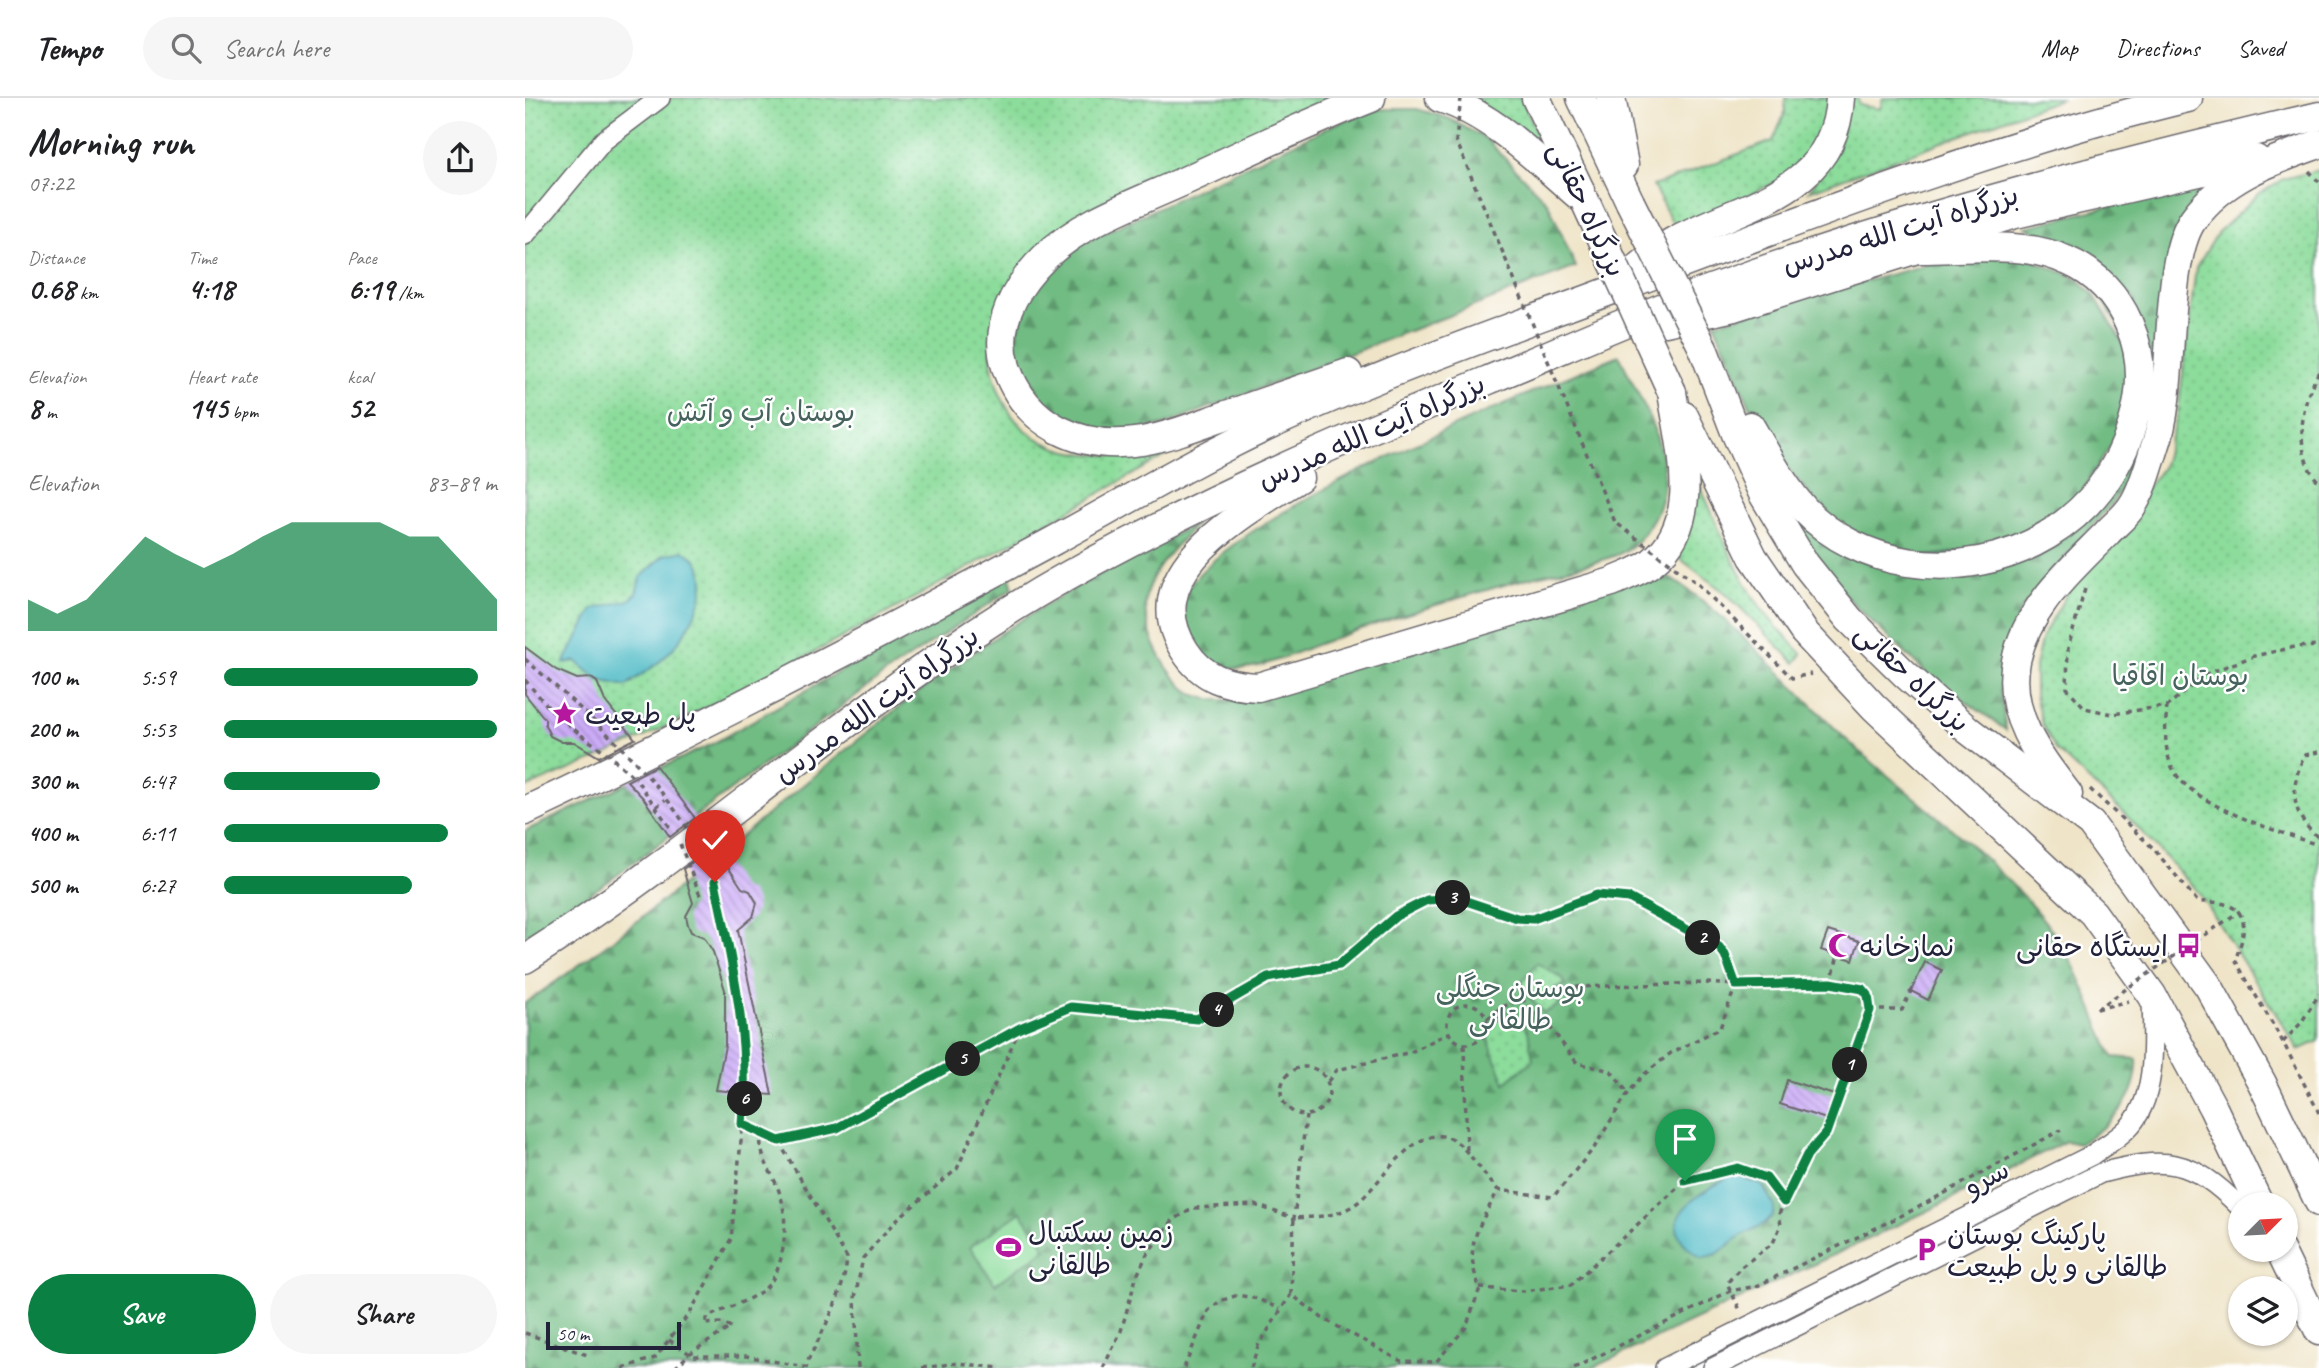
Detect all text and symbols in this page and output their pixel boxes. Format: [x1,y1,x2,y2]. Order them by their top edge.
search box [143,17,633,80]
text: Tempo [35,27,101,69]
icon: search [167,29,205,67]
text: Search here [223,32,329,65]
text: Map [2041,33,2078,63]
text: Directions [2116,33,2199,63]
text: Saved [2237,33,2284,63]
text: Morning run [28,119,194,166]
button: share [423,121,497,195]
street label: بزرگراه حقانی [1541,136,1634,282]
text: 07:22 [28,169,74,198]
street label: بزرگراه آیت الله مدرس [1778,177,2023,282]
text: Distance [28,246,85,270]
text: Time [188,246,217,270]
text: Pace [347,246,377,270]
text: 0.68 [28,270,75,308]
text: 4:18 [188,270,234,308]
text: 6:19 [347,270,394,308]
text: km [75,281,98,305]
text: /km [394,281,423,305]
text: Elevation [28,365,86,389]
text: Heart rate [188,365,257,389]
text: kcal [347,365,372,389]
street label: بزرگراه آیت الله مدرس [1252,366,1490,497]
text: 8 [28,389,42,427]
text: 145 [188,389,228,427]
text: 52 [347,389,374,427]
park label: بوستان آب و آتش [667,394,855,429]
text: m [42,400,57,424]
text: bpm [228,400,258,424]
text: Elevation [28,469,99,498]
text: 83–89 m [427,469,497,498]
street label: بزرگراه حقانی [1848,615,1978,740]
street label: بزرگراه آیت الله مدرس [767,618,986,791]
park label: بوستان اقاقیا [2111,658,2249,693]
text: 100 m [28,663,78,692]
text: 5:59 [140,663,176,692]
place label: پل طبعیت [585,697,696,733]
place icon: پل طبعیت [551,700,579,728]
text: 200 m [28,715,78,744]
text: 5:53 [140,715,176,744]
text: 300 m [28,767,78,796]
text: 6:47 [140,767,176,796]
pin [685,810,745,882]
text: 400 m [28,819,78,848]
text: 6:11 [140,819,176,848]
icon: check [696,821,734,859]
text: 500 m [28,871,77,900]
text: 6:27 [140,871,176,900]
pin: 3 [1436,880,1471,916]
text: 3 [1448,885,1457,909]
pin: 2 [1685,920,1721,956]
text: 2 [1698,925,1707,949]
place label: نمازخانه [1860,929,1954,964]
place label: ایستگاه حقانی [2016,929,2168,964]
mosque icon: نمازخانه [1826,932,1854,960]
bus stop icon: ایستگاه حقانی [2174,932,2202,960]
park label: بوستان جنگلی طالقانی [1435,970,1585,1037]
pin: 4 [1199,992,1235,1028]
text: 4 [1212,997,1221,1021]
pin: 5 [945,1042,981,1076]
text: 5 [958,1046,967,1070]
pin: 1 [1833,1048,1867,1082]
text: 1 [1845,1052,1854,1076]
pin: 6 [727,1082,763,1116]
text: 6 [740,1086,749,1110]
pin [1655,1109,1715,1181]
icon: arrive [1666,1120,1704,1158]
street label: سرو [1957,1151,2015,1204]
north arrow [2228,1192,2298,1262]
map controls [2228,1192,2298,1346]
place label: زمین بسکتبال طالقانی [1028,1215,1174,1282]
place label: پارکینگ بوستان طالقانی و پل طبیعت [1947,1217,2168,1285]
sports icon: زمین بسکتبال طالقانی [994,1234,1022,1262]
parking icon: پارکینگ بوستان طالقانی و پل طبیعت [1913,1236,1941,1264]
button: Save [28,1274,256,1354]
button: Share [270,1274,497,1354]
button: layers [2228,1276,2298,1346]
scale bar [546,1319,681,1351]
text: 50 m [557,1322,589,1346]

